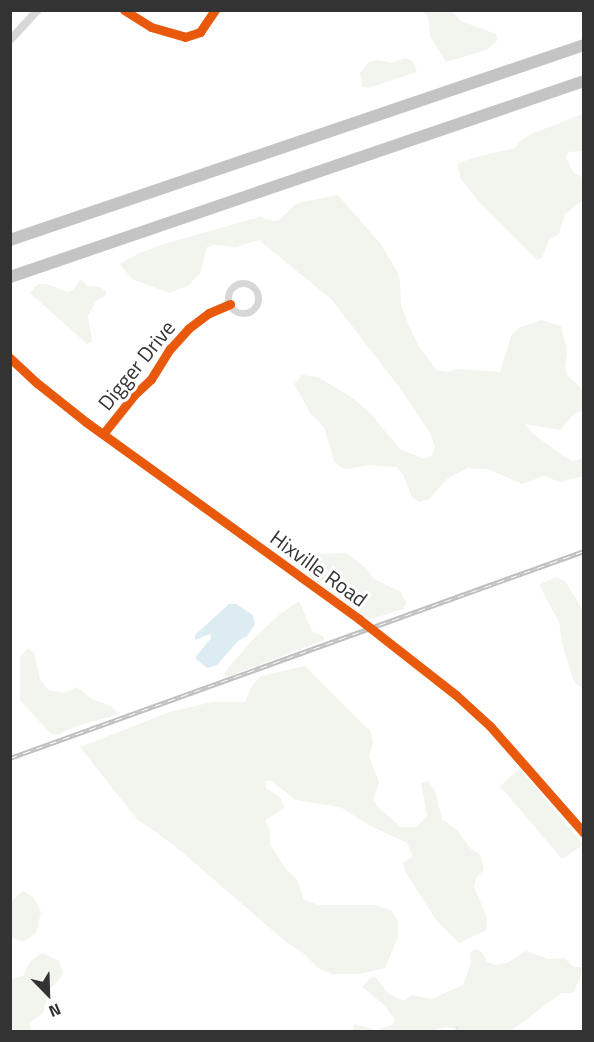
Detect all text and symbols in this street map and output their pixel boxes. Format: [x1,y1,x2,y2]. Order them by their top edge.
street label: Digger Drive [92,315,180,415]
street label: Hixville Road [266,524,372,612]
north arrow [18,964,78,1024]
text: N [45,997,65,1024]

